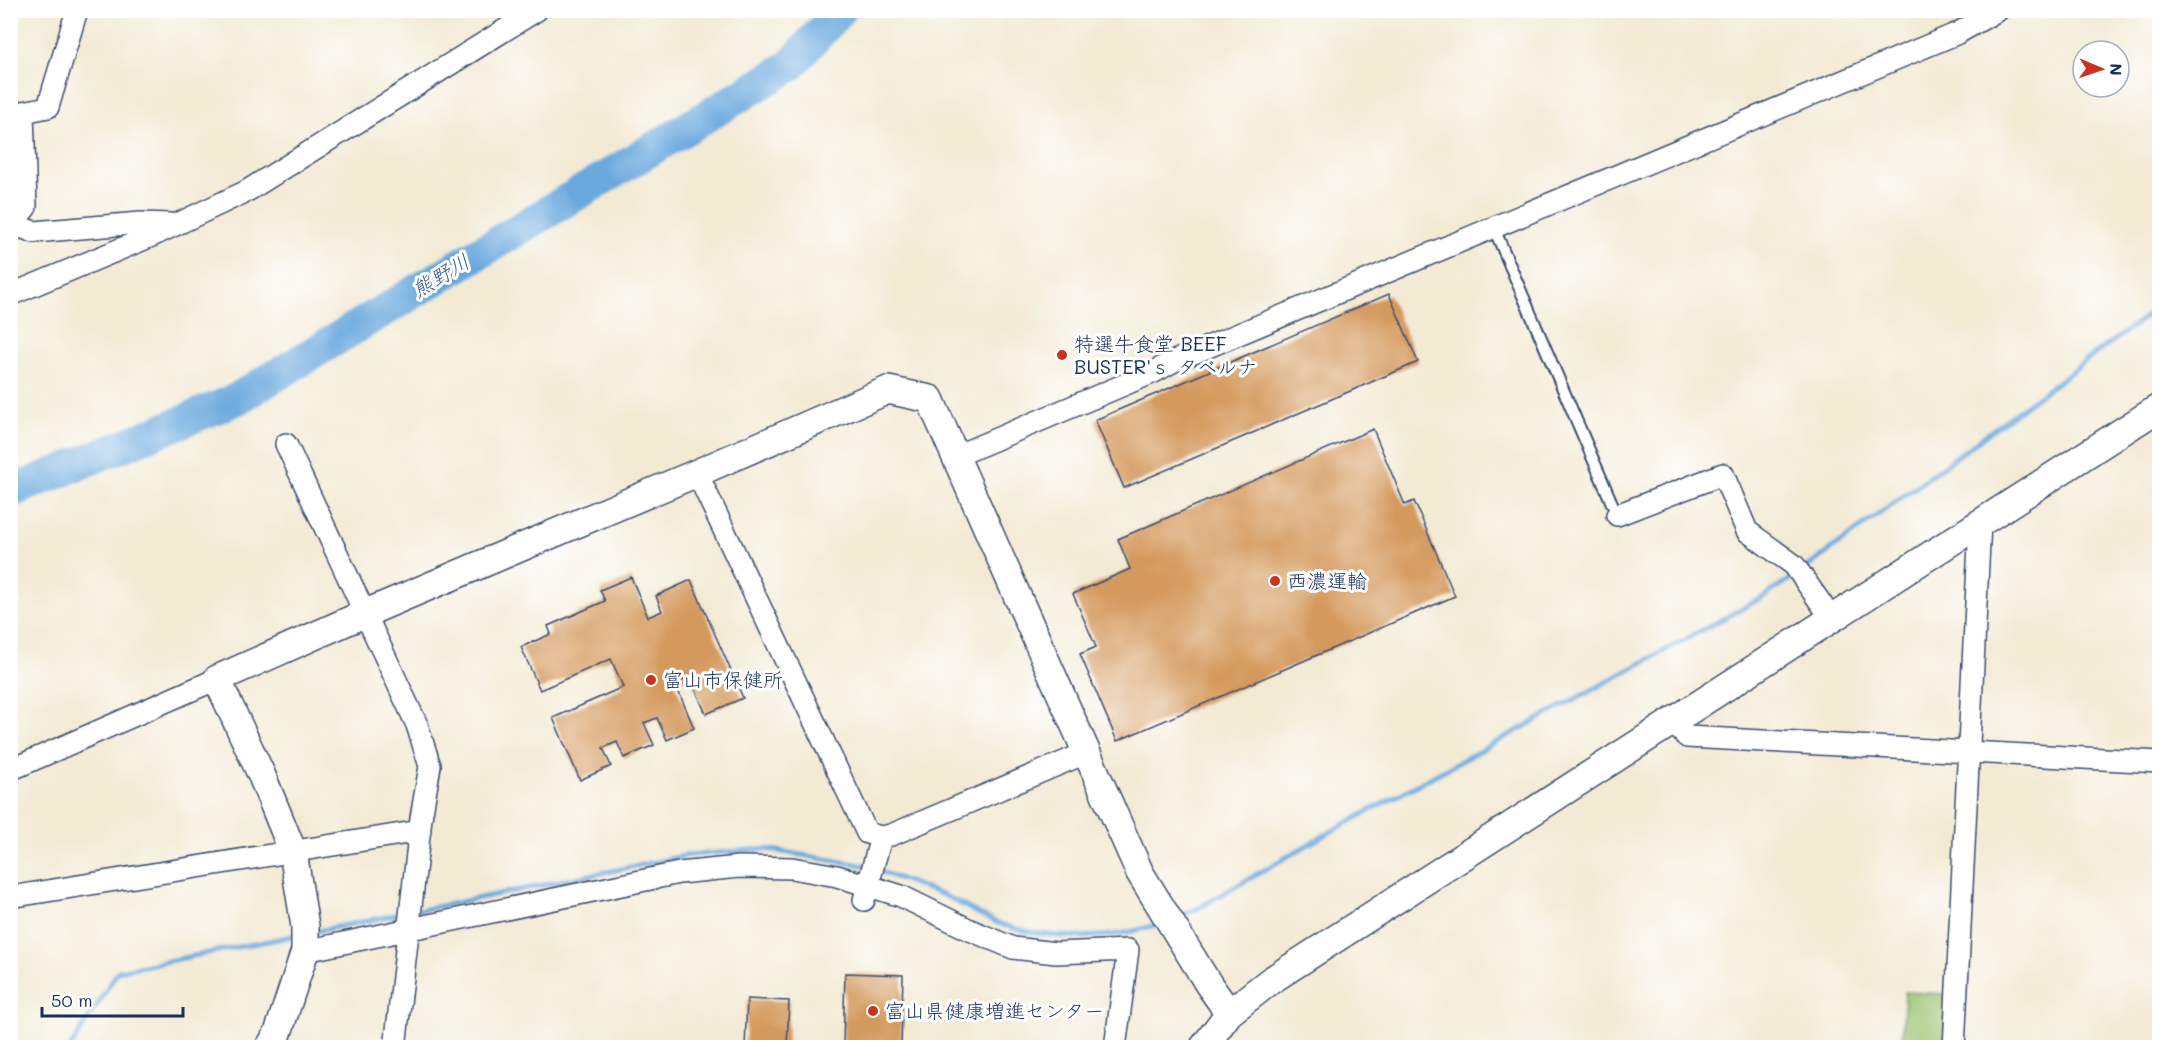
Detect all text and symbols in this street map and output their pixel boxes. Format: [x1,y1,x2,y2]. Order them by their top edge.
north arrow [2071,39,2131,99]
text: N [2106,63,2127,76]
water label: 熊野川 [406,247,474,303]
place label: 特選牛食堂 BEEF BUSTER'ｓ タベルナ [1074,330,1257,379]
marker: 特選牛食堂 BEEF BUSTER'ｓ タベルナ [1055,348,1069,362]
place label: 西濃運輸 [1287,567,1367,593]
marker: 西濃運輸 [1268,574,1282,588]
place label: 富山市保健所 [663,666,783,692]
marker: 富山市保健所 [644,673,658,687]
scale bar [42,980,183,1018]
text: 50 m [51,988,93,1012]
place label: 富山県健康増進センター [885,997,1104,1023]
marker: 富山県健康増進センター [866,1004,880,1018]

